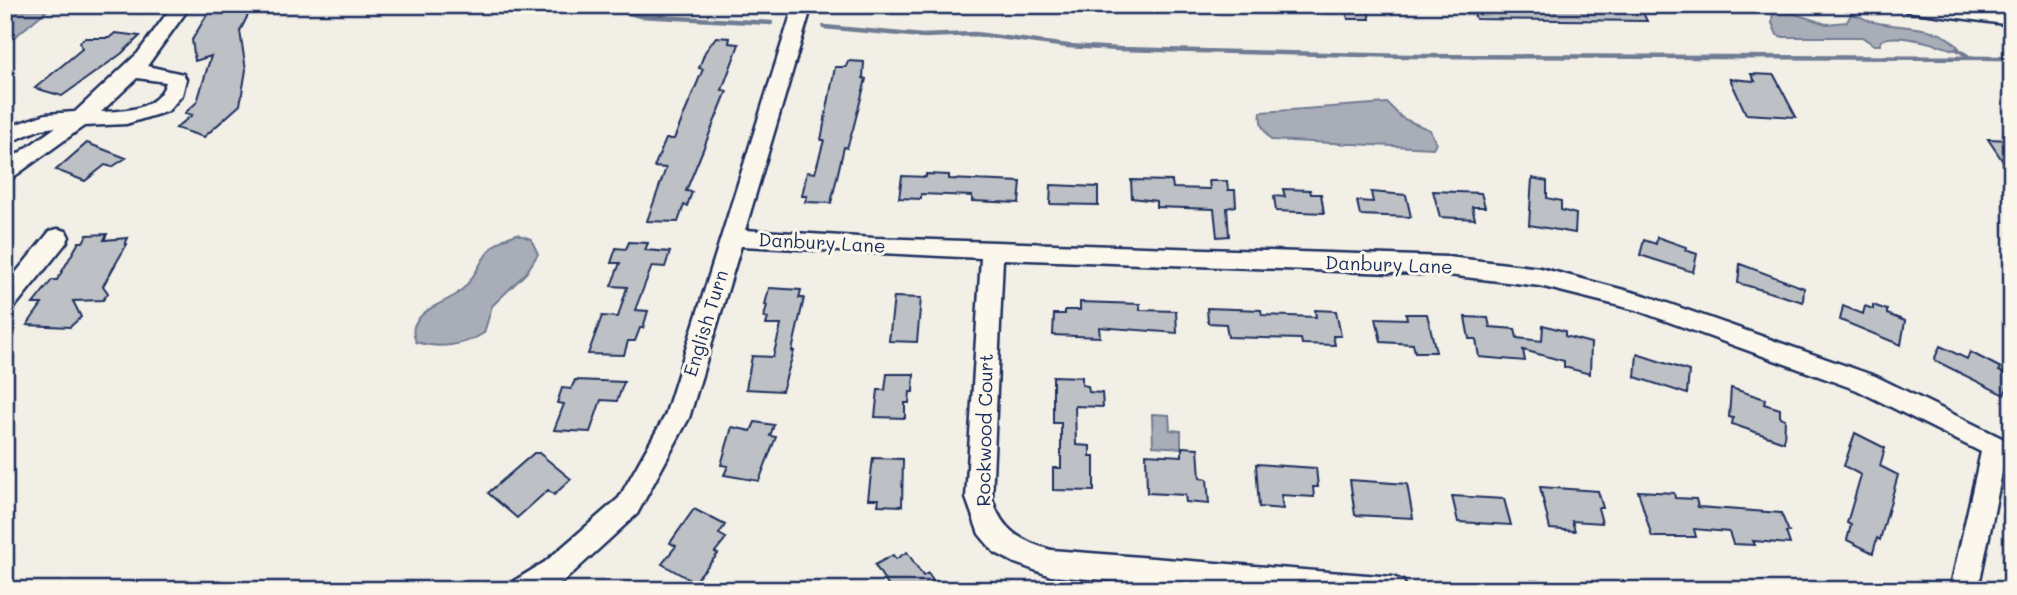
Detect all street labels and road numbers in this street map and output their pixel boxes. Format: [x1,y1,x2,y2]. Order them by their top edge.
street label: Danbury Lane [758,226,886,258]
street label: Danbury Lane [1325,249,1453,279]
street label: English Turn [677,267,733,379]
street label: Rockwood Court [970,353,998,507]

